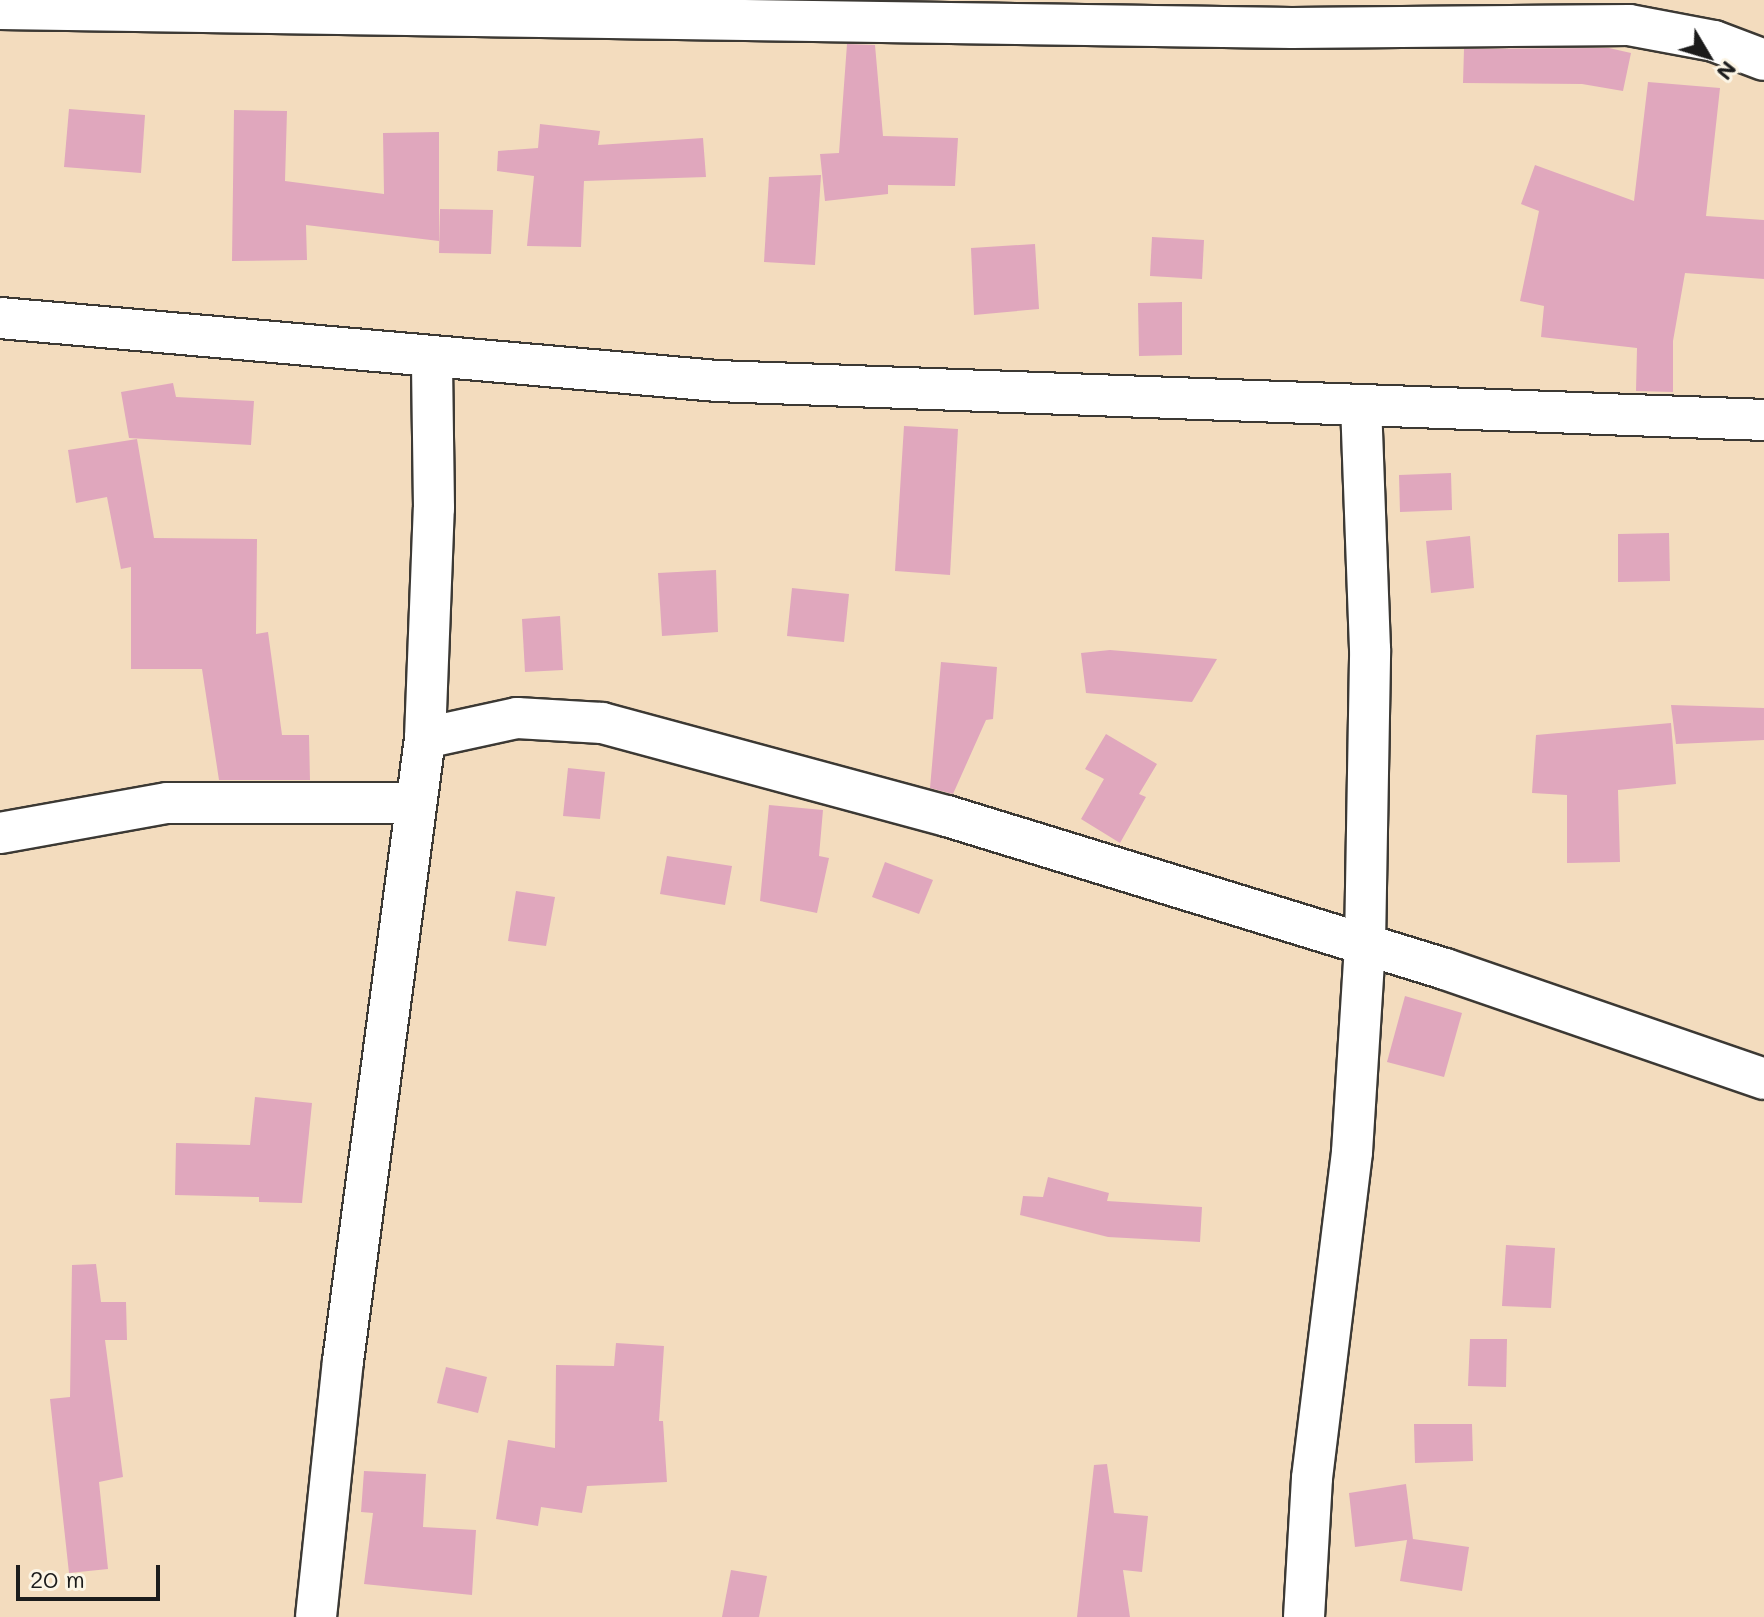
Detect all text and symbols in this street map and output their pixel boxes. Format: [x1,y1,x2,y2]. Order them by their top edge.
north arrow [1668,16,1748,96]
text: N [1711,56,1744,87]
scale bar [20,1549,164,1599]
text: 20 m [30,1563,85,1594]

